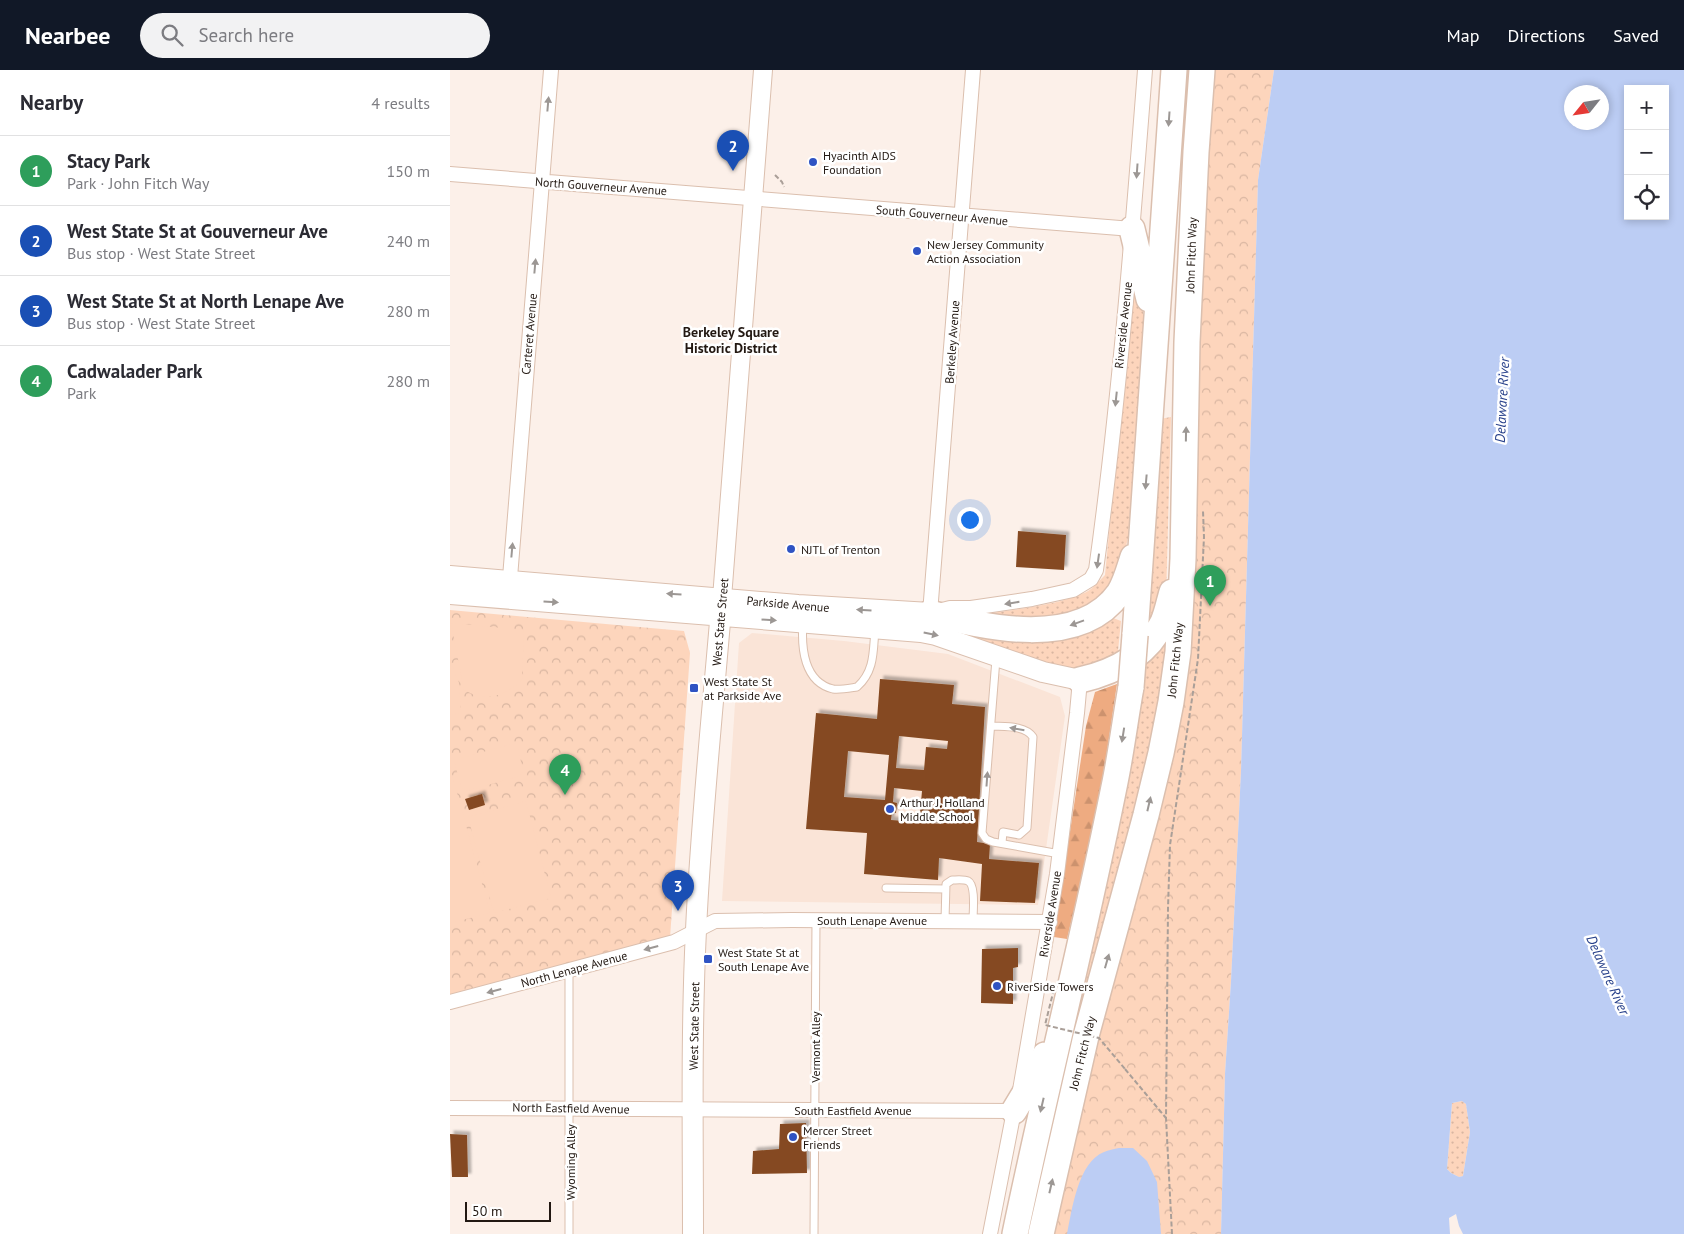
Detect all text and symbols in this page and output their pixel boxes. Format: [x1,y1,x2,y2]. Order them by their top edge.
search box [140,13,490,58]
text: Nearbee [25,20,110,51]
icon: search [158,21,186,49]
text: Search here [198,23,294,47]
text: Map [1447,24,1479,47]
text: Directions [1507,24,1585,47]
text: Saved [1613,24,1659,47]
north arrow [1564,85,1609,130]
map controls [1624,85,1669,220]
button: + [1624,85,1669,130]
text: Nearby [20,89,83,116]
text: 4 results [371,93,430,113]
one-way arrow [544,95,552,111]
one-way arrow [1165,111,1173,127]
pin: 2 [717,130,749,171]
button: − [1624,130,1669,175]
place label: Hyacinth AIDS Foundation [823,148,896,177]
text: Stacy Park [67,149,150,173]
marker: Hyacinth AIDS Foundation [807,156,819,168]
text: 1 [31,161,41,181]
text: 150 m [387,161,430,181]
one-way arrow [1132,163,1140,179]
text: Park · John Fitch Way [67,173,210,193]
street label: North Gouverneur Avenue [534,174,668,198]
button: locate [1624,175,1669,220]
street label: South Gouverneur Avenue [875,202,1009,228]
street label: John Fitch Way [1182,217,1200,294]
text: West State St at Gouverneur Ave [67,219,328,243]
text: 2 [31,231,41,251]
text: 240 m [387,231,430,251]
place label: New Jersey Community Action Association [927,237,1044,266]
text: Bus stop · West State Street [67,243,255,263]
marker: New Jersey Community Action Association [911,245,923,257]
one-way arrow [531,257,539,273]
street label: Riverside Avenue [1111,281,1135,369]
text: West State St at North Lenape Ave [67,289,344,313]
street label: Carteret Avenue [518,293,540,375]
street label: Berkeley Avenue [942,300,962,384]
text: 3 [31,301,41,321]
text: 280 m [387,301,430,321]
text: Bus stop · West State Street [67,313,255,333]
district label: Berkeley Square Historic District [683,323,779,357]
water label: Delaware River [1491,355,1513,443]
text: Cadwalader Park [67,359,202,383]
text: 4 [31,371,41,391]
text: 280 m [387,371,430,391]
text: Park [67,383,96,403]
one-way arrow [1111,392,1119,408]
one-way arrow [1182,426,1190,442]
one-way arrow [1142,474,1150,490]
your location [957,507,983,533]
one-way arrow [509,541,517,557]
place label: NJTL of Trenton [801,542,880,557]
marker: NJTL of Trenton [785,543,797,555]
one-way arrow [1093,553,1101,569]
pin: 1 [1194,565,1226,606]
street label: West State Street [709,577,731,667]
one-way arrow [665,590,681,598]
street label: Parkside Avenue [746,593,830,615]
one-way arrow [543,598,559,606]
one-way arrow [1003,599,1019,607]
one-way arrow [856,605,872,613]
one-way arrow [762,616,778,624]
one-way arrow [1069,620,1084,627]
street label: John Fitch Way [1163,621,1186,699]
one-way arrow [923,630,939,638]
place label: West State St at Parkside Ave [704,674,781,703]
marker: West State St at Parkside Ave [688,682,700,694]
one-way arrow [1009,725,1025,733]
one-way arrow [1118,727,1126,743]
pin: 4 [549,754,581,795]
one-way arrow [983,771,991,787]
place label: Arthur J. Holland Middle School [900,795,985,824]
one-way arrow [1145,796,1153,811]
marker: Arthur J. Holland Middle School [884,803,896,815]
pin: 3 [662,870,694,911]
street label: Riverside Avenue [1036,870,1064,958]
street label: South Lenape Avenue [817,913,927,928]
water label: Delaware River [1582,932,1634,1019]
one-way arrow [643,945,658,953]
place label: West State St at South Lenape Ave [718,945,809,974]
street label: North Lenape Avenue [519,948,629,990]
marker: West State St at South Lenape Ave [702,953,714,965]
one-way arrow [1104,953,1112,968]
place label: RiverSide Towers [1007,979,1094,994]
marker: RiverSide Towers [991,980,1003,992]
street label: West State Street [686,982,702,1070]
one-way arrow [487,987,502,995]
street label: Vermont Alley [808,1011,823,1084]
street label: John Fitch Way [1065,1014,1099,1092]
one-way arrow [1038,1098,1046,1114]
street label: North Eastfield Avenue [512,1099,630,1117]
street label: South Eastfield Avenue [794,1103,912,1118]
place label: Mercer Street Friends [803,1123,872,1152]
street label: Wyoming Alley [563,1124,578,1200]
marker: Mercer Street Friends [787,1131,799,1143]
one-way arrow [1047,1179,1055,1194]
scale bar [465,1199,551,1222]
text: 50 m [472,1202,502,1220]

